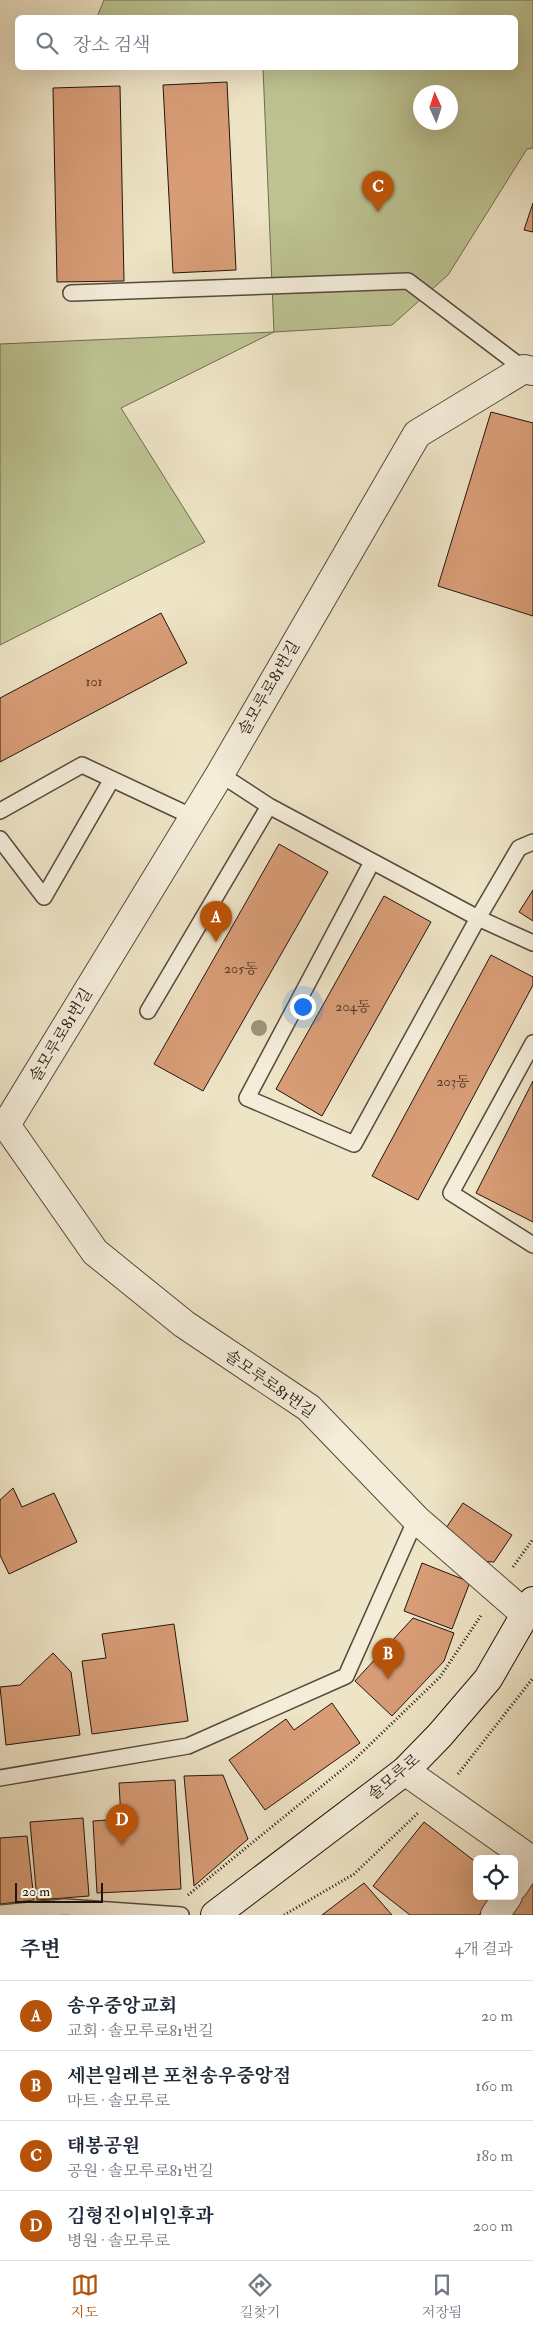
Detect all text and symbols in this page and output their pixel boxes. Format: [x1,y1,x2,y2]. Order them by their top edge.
search box [15,15,518,70]
icon: search [33,29,61,57]
text: 장소 검색 [73,33,150,57]
north arrow [413,85,458,130]
pin: C [362,171,394,212]
street label: 솔모루로81번길 [234,637,304,739]
house number: 101 [85,673,103,690]
pin: A [200,901,232,942]
house number: 205동 [224,960,258,977]
street label: 솔모루로81번길 [25,984,97,1086]
your location [290,994,316,1020]
house number: 204동 [335,998,371,1015]
house number: 203동 [436,1073,470,1090]
street label: 솔모루로81번길 [221,1345,319,1423]
pin: B [372,1638,404,1679]
street label: 솔모루로 [364,1749,425,1805]
pin: D [106,1804,138,1845]
map controls [473,1855,518,1900]
button: locate [473,1855,518,1900]
scale bar [15,1880,102,1903]
text: 20 m [22,1883,50,1900]
text: 주변 [20,1936,61,1963]
text: 4개 결과 [455,1939,513,1959]
text: 송우중앙교회 [67,1994,177,2018]
text: A [31,2006,41,2026]
text: 20 m [481,2006,513,2026]
text: 교회 · 솔모루로81번길 [67,2021,214,2041]
text: 세븐일레븐 포천송우중앙점 [67,2064,291,2088]
text: B [31,2076,41,2096]
text: 160 m [475,2076,513,2096]
text: 마트 · 솔모루로 [67,2091,170,2111]
text: 태봉공원 [67,2134,140,2158]
text: C [30,2146,42,2166]
text: 180 m [476,2146,513,2166]
text: 공원 · 솔모루로81번길 [67,2161,214,2181]
text: 김형진이비인후과 [67,2204,214,2228]
text: D [29,2216,43,2236]
text: 200 m [473,2216,513,2236]
text: 병원 · 솔모루로 [67,2231,170,2251]
tab: 지도 [71,2271,99,2321]
tab: 길찾기 [240,2271,281,2321]
tab: 저장됨 [422,2271,462,2321]

